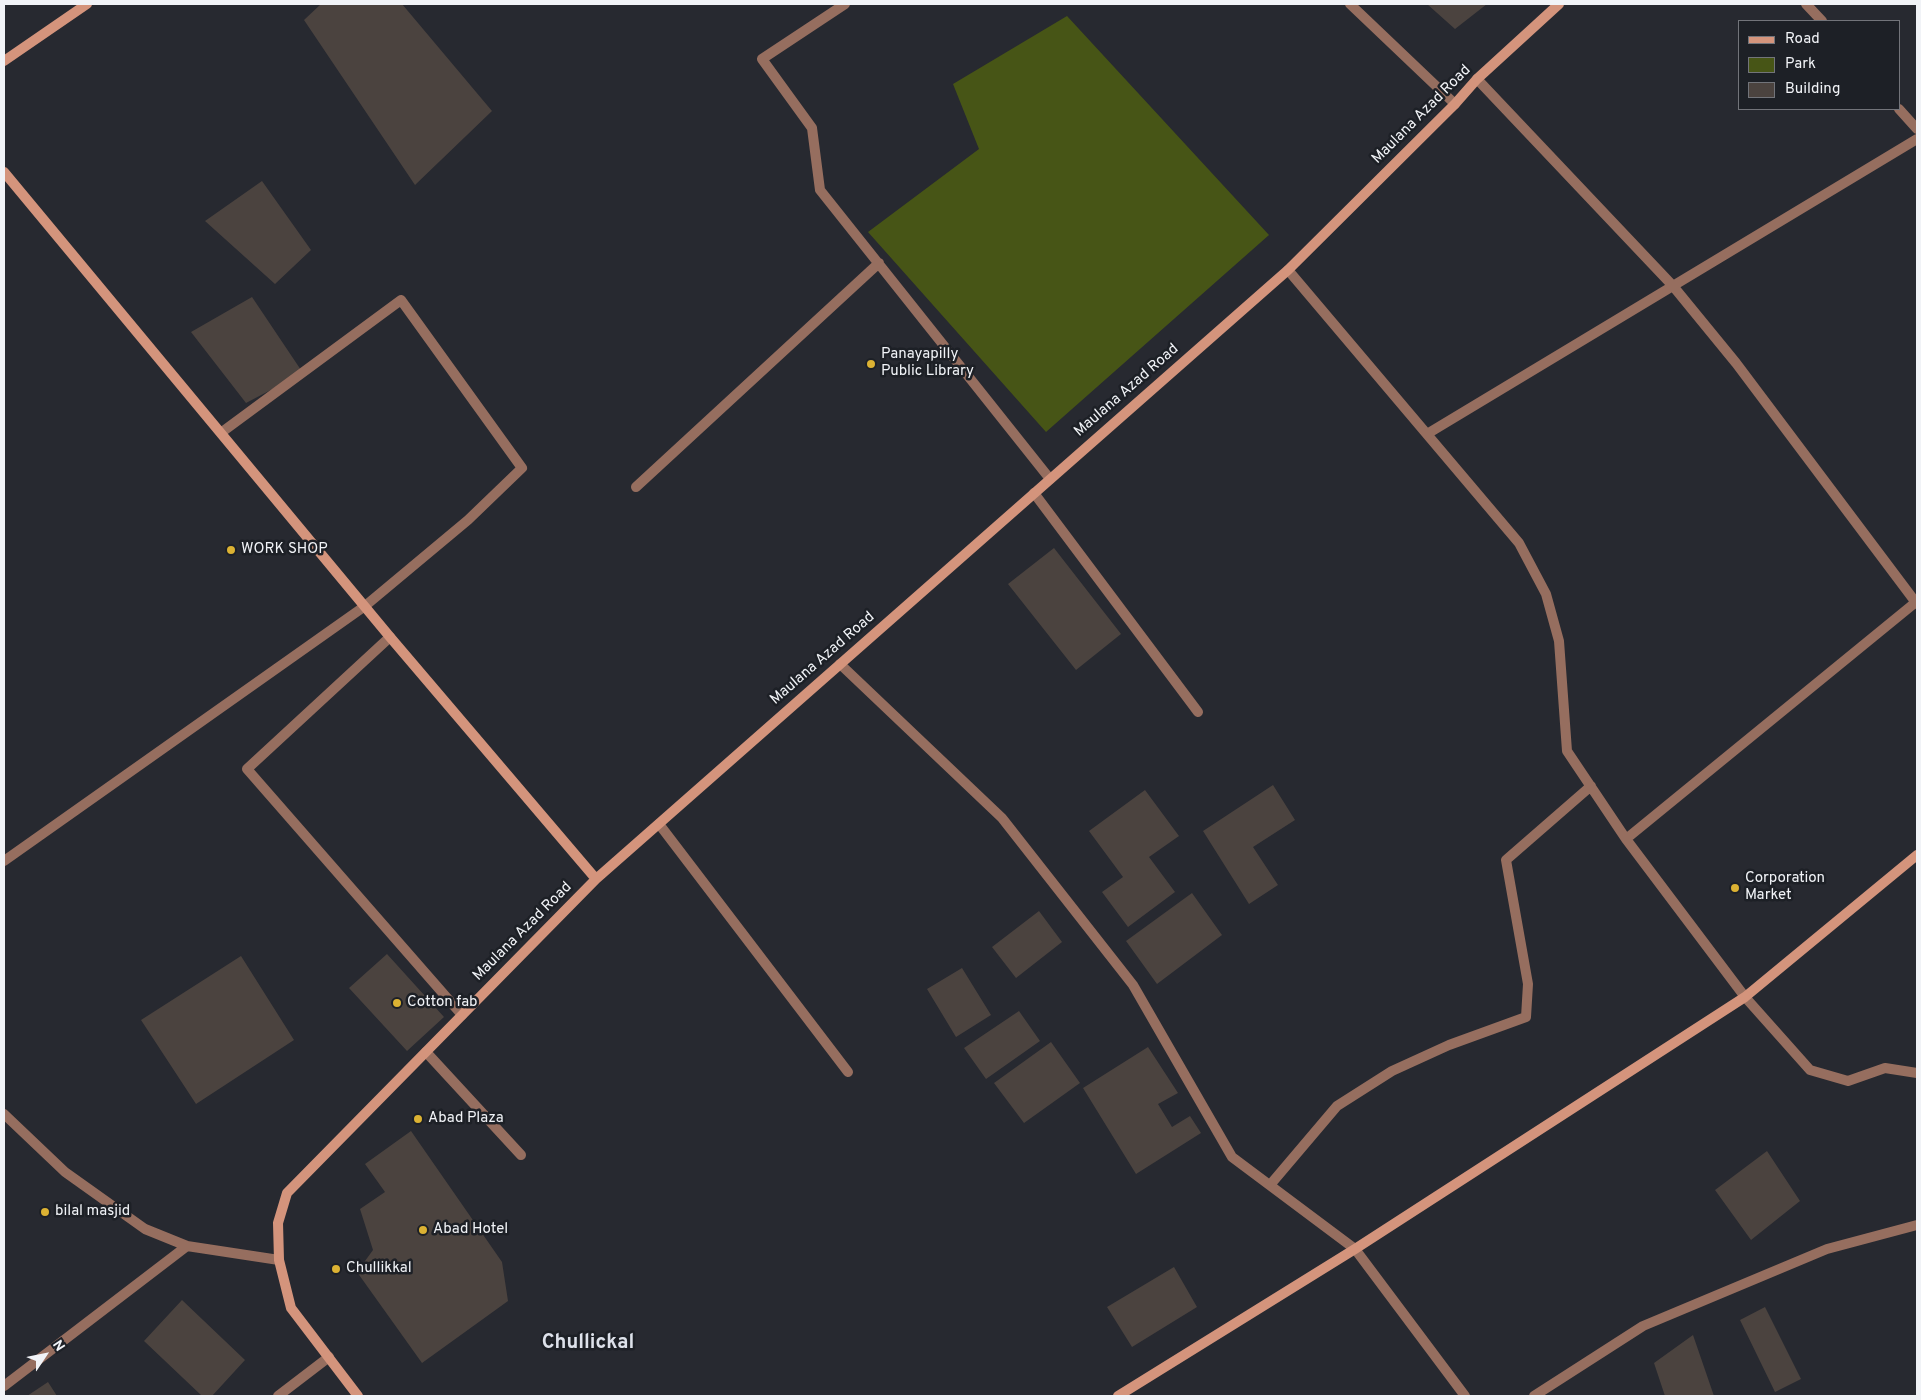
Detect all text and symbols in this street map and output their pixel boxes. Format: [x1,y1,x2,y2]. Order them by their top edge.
legend [1738,20,1901,110]
text: Road [1785,30,1820,49]
text: Park [1785,55,1816,74]
street label: Maulana Azad Road [1369,62,1475,168]
text: Building [1785,80,1840,99]
street label: Maulana Azad Road [1071,341,1183,441]
place label: Panayapilly Public Library [881,346,974,381]
marker: Panayapilly Public Library [865,358,877,370]
place label: WORK SHOP [241,541,328,559]
marker: WORK SHOP [225,544,237,556]
street label: Maulana Azad Road [767,609,879,709]
place label: Corporation Market [1745,870,1825,905]
street label: Maulana Azad Road [470,879,576,985]
marker: Corporation Market [1729,882,1741,894]
place label: Cotton fab [407,994,477,1012]
marker: Cotton fab [391,997,403,1009]
place label: Abad Plaza [428,1110,504,1128]
marker: Abad Plaza [412,1113,424,1125]
place label: bilal masjid [55,1203,130,1221]
marker: bilal masjid [39,1206,51,1218]
place label: Abad Hotel [433,1221,508,1239]
marker: Abad Hotel [417,1224,429,1236]
place label: Chullikkal [346,1260,412,1278]
marker: Chullikkal [330,1263,342,1275]
north arrow [20,1330,70,1380]
district label: Chullickal [542,1332,634,1356]
text: N [48,1337,68,1355]

